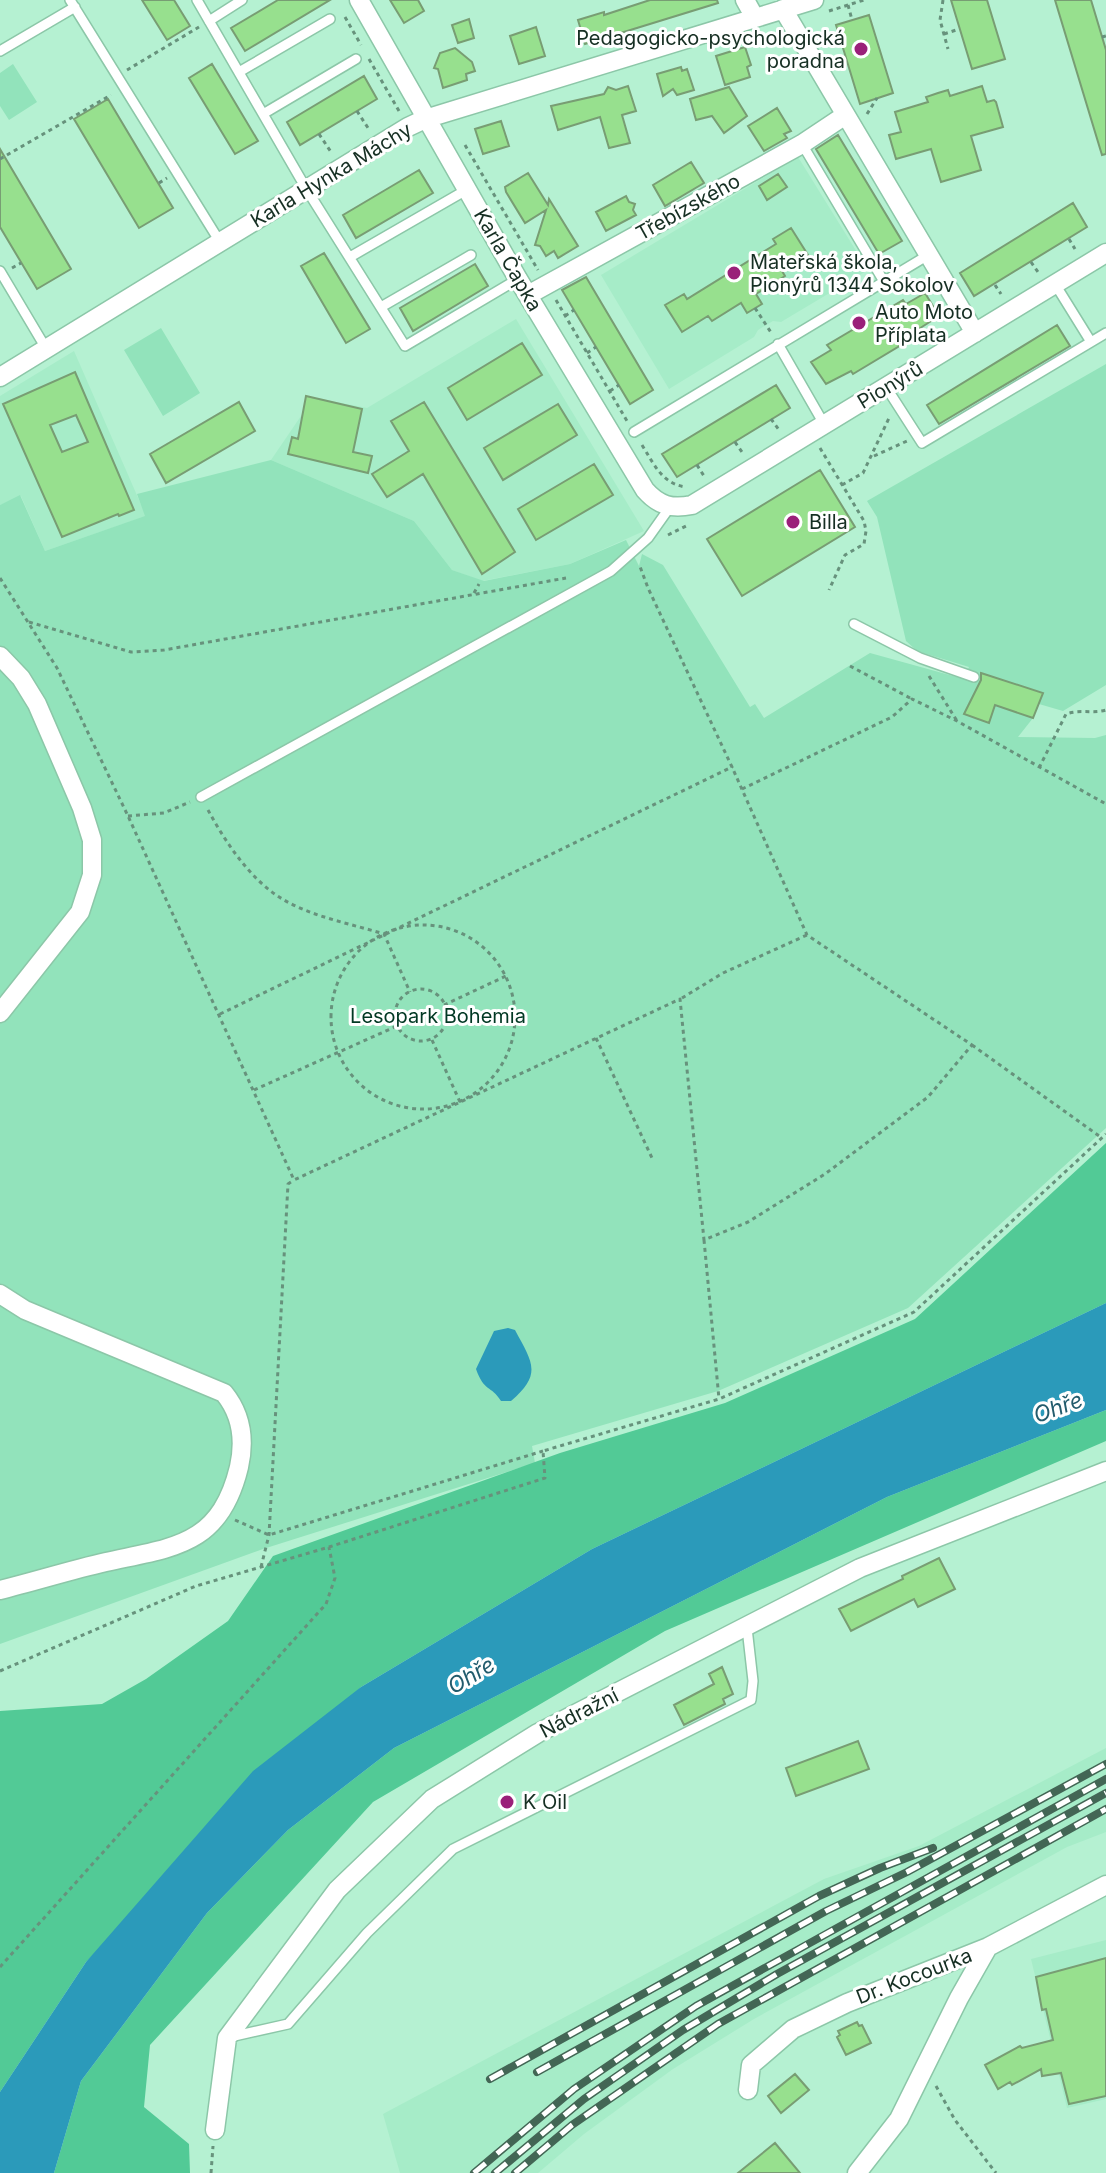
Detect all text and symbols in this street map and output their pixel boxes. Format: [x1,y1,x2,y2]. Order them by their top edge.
place label: Pedagogicko-psychologická poradna [576,26,845,73]
marker: Pedagogicko-psychologická poradna [852,40,870,58]
street label: Karla Hynka Máchy [246,117,416,233]
street label: Třebízského [632,169,744,245]
street label: Karla Čapka [469,204,547,316]
place label: Mateřská škola, Pionýrů 1344 Sokolov [750,250,954,297]
marker: Mateřská škola, Pionýrů 1344 Sokolov [725,264,743,282]
place label: Auto Moto Příplata [875,300,973,347]
marker: Auto Moto Příplata [850,314,868,332]
street label: Pionýrů [853,356,927,414]
place label: Billa [809,510,848,534]
marker: Billa [784,513,802,531]
park label: Lesopark Bohemia [350,1004,526,1028]
water label: Ohře [1030,1386,1086,1428]
water label: Ohře [443,1651,499,1699]
street label: Nádražní [536,1683,622,1743]
place label: K Oil [523,1790,567,1814]
marker: K Oil [498,1793,516,1811]
street label: Dr. Kocourka [853,1943,975,2009]

